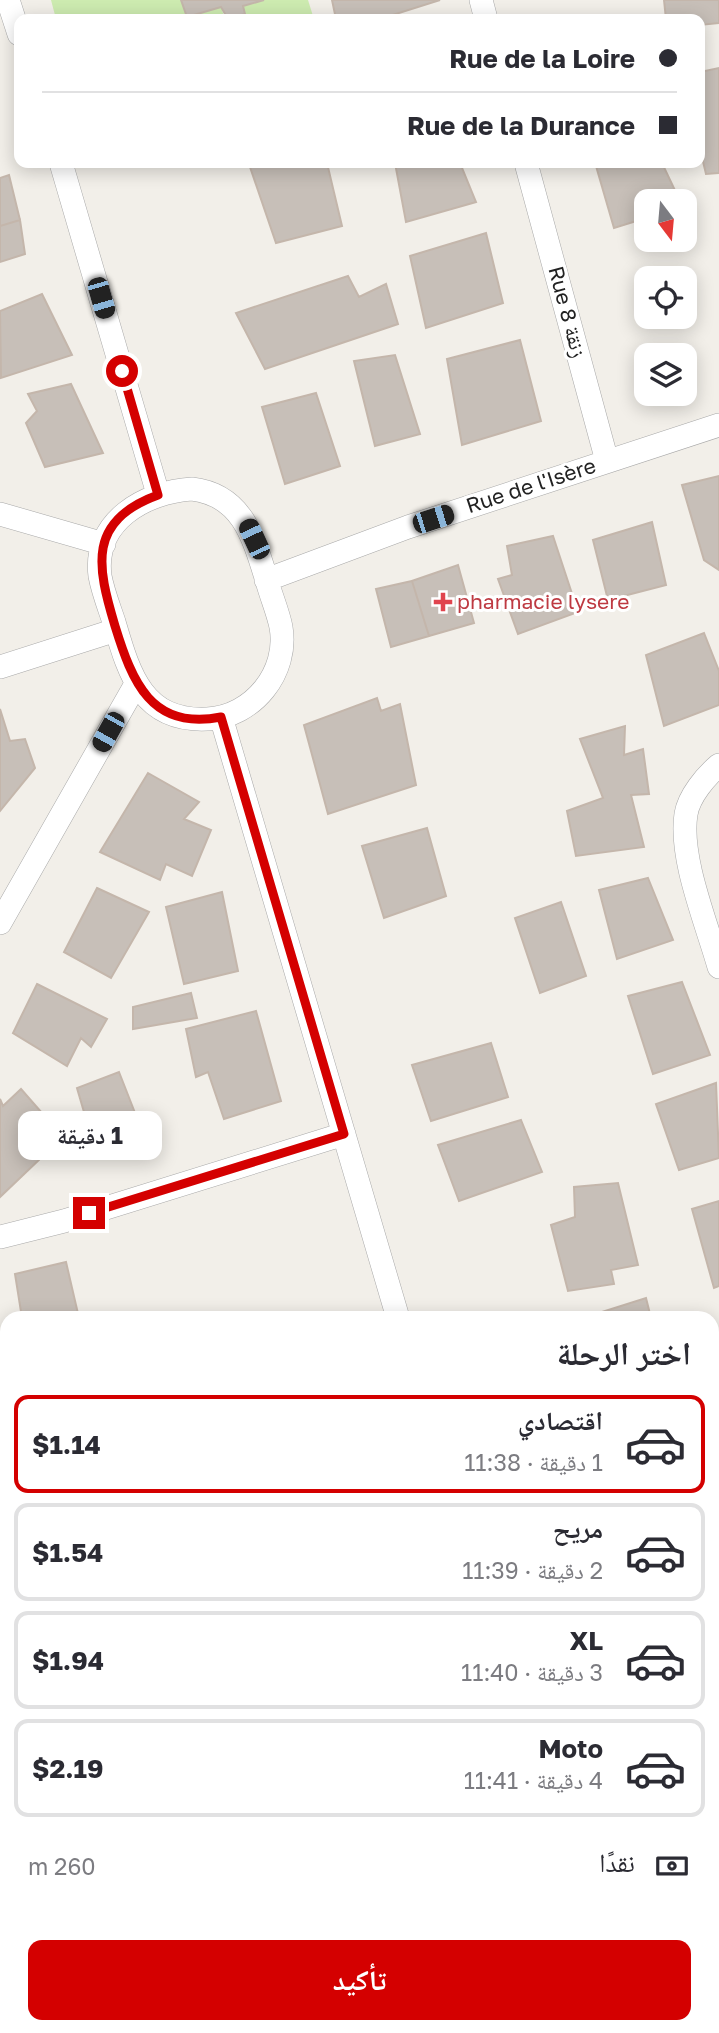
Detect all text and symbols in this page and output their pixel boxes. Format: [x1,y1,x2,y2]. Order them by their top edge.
text: Rue de la Loire [449,43,635,74]
text: Rue de la Durance [407,110,635,141]
north arrow [634,189,696,252]
map controls [634,189,697,406]
street label: Rue 8 زنقة [543,263,593,360]
button: locate [634,266,697,329]
car [86,275,117,321]
button: layers [634,343,697,406]
route start [106,355,138,387]
street label: Rue de l'Isère [463,452,599,518]
car [410,503,457,535]
car [236,516,273,562]
place label: pharmacie lysere [457,588,629,614]
marker: pharmacie lysere [435,594,451,610]
car [89,709,128,755]
callout: 1 دقيقة [17,1112,161,1160]
text: 1 دقيقة [57,1121,123,1149]
route end [73,1197,105,1229]
text: اختر الرحلة [557,1334,691,1372]
text: اقتصادي [518,1405,603,1436]
icon: car [624,1413,687,1476]
text: $1.14 [32,1429,101,1460]
text: 1 دقيقة · 11:38 [464,1448,603,1476]
text: مريح [553,1513,603,1544]
icon: car [624,1521,687,1584]
text: $1.54 [32,1537,103,1568]
text: 2 دقيقة · 11:39 [462,1556,603,1584]
text: XL [569,1625,603,1656]
icon: car [624,1629,687,1692]
text: $1.94 [32,1645,104,1676]
text: 3 دقيقة · 11:40 [461,1658,603,1686]
text: Moto [538,1733,603,1764]
icon: car [624,1737,687,1800]
text: $2.19 [32,1753,104,1784]
text: 4 دقيقة · 11:41 [464,1766,603,1794]
text: نقدًا [599,1847,635,1878]
icon: cash [653,1847,691,1885]
text: 260 m [28,1852,96,1880]
button: تأكيد [28,1940,691,2020]

